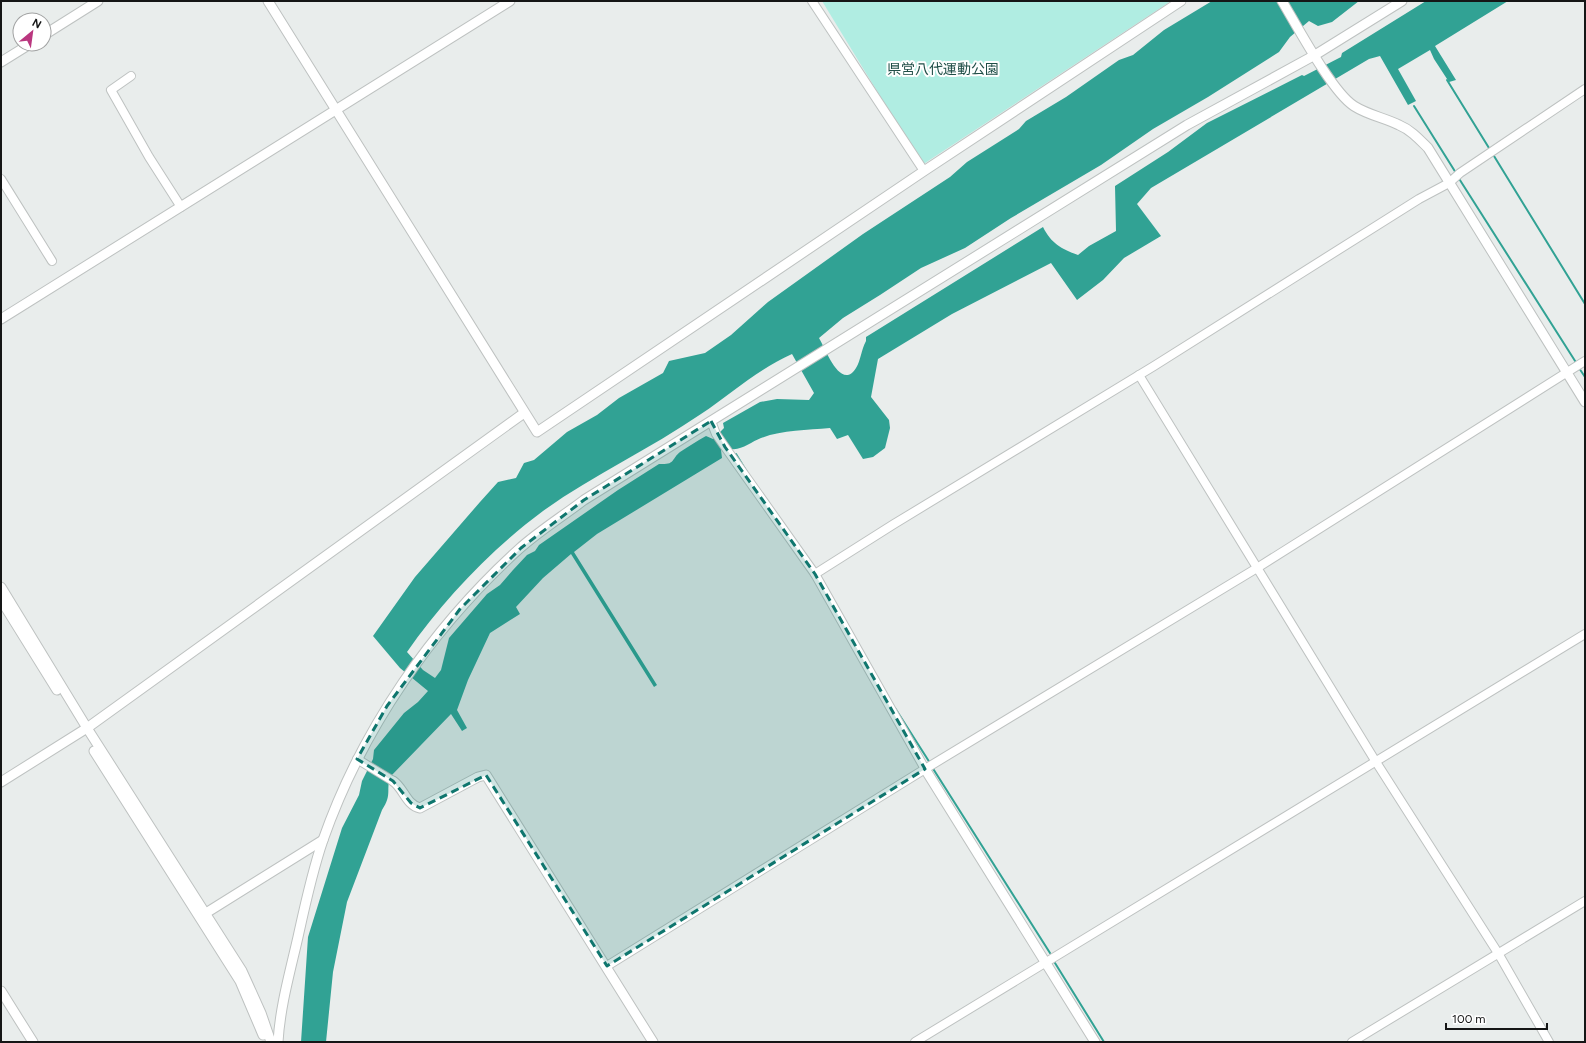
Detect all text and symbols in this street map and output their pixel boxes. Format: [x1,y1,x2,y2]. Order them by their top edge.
north arrow [12,12,52,52]
text: N [30,16,43,31]
park label: 県営八代運動公園 [887,61,999,78]
scale bar [1446,1005,1547,1031]
text: 100 m [1452,1012,1486,1026]

